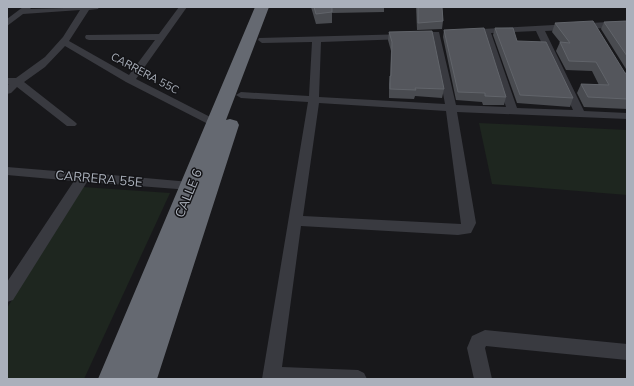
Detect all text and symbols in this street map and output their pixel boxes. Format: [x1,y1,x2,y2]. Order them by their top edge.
street label: CARRERA 55C [108,49,181,98]
street label: CARRERA 55E [55,166,143,192]
street label: CALLE 6 [171,166,207,220]

